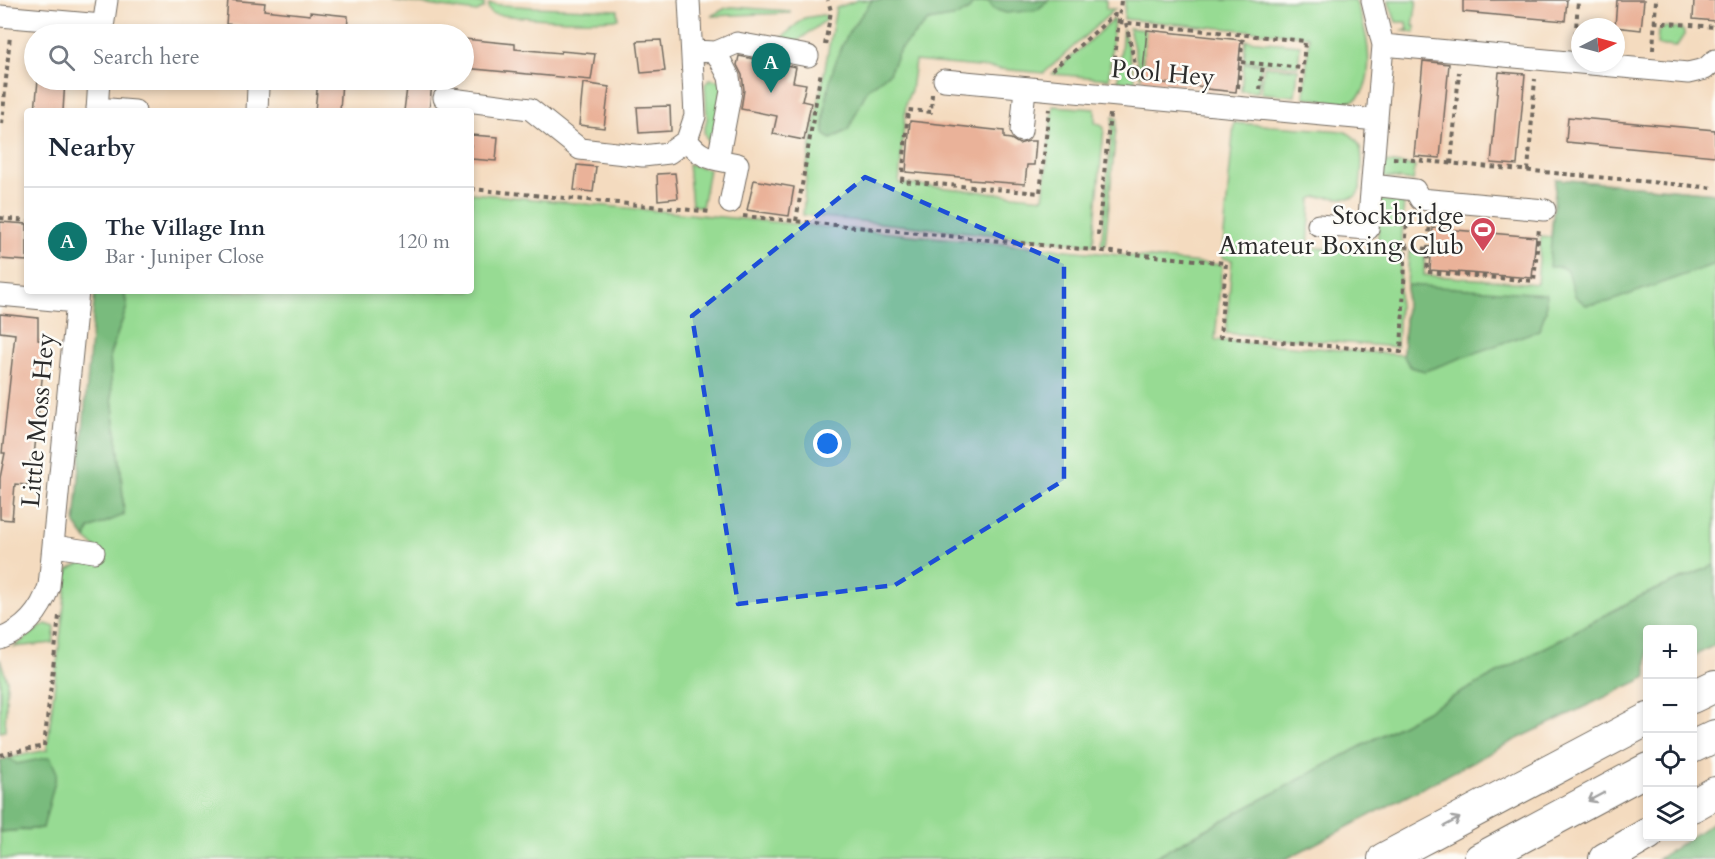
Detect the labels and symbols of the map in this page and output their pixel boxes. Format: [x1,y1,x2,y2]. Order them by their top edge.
north arrow [1571,18,1625,72]
pin: A [752,44,790,93]
street label: Pool Hey [1109,51,1217,95]
place label: Stockbridge Amateur Boxing Club [1219,198,1464,263]
sports icon: Stockbridge Amateur Boxing Club [1468,215,1498,253]
street label: Little Moss Hey [13,331,63,509]
your location [813,429,842,458]
one-way arrow [1587,791,1605,803]
one-way arrow [1442,816,1460,827]

